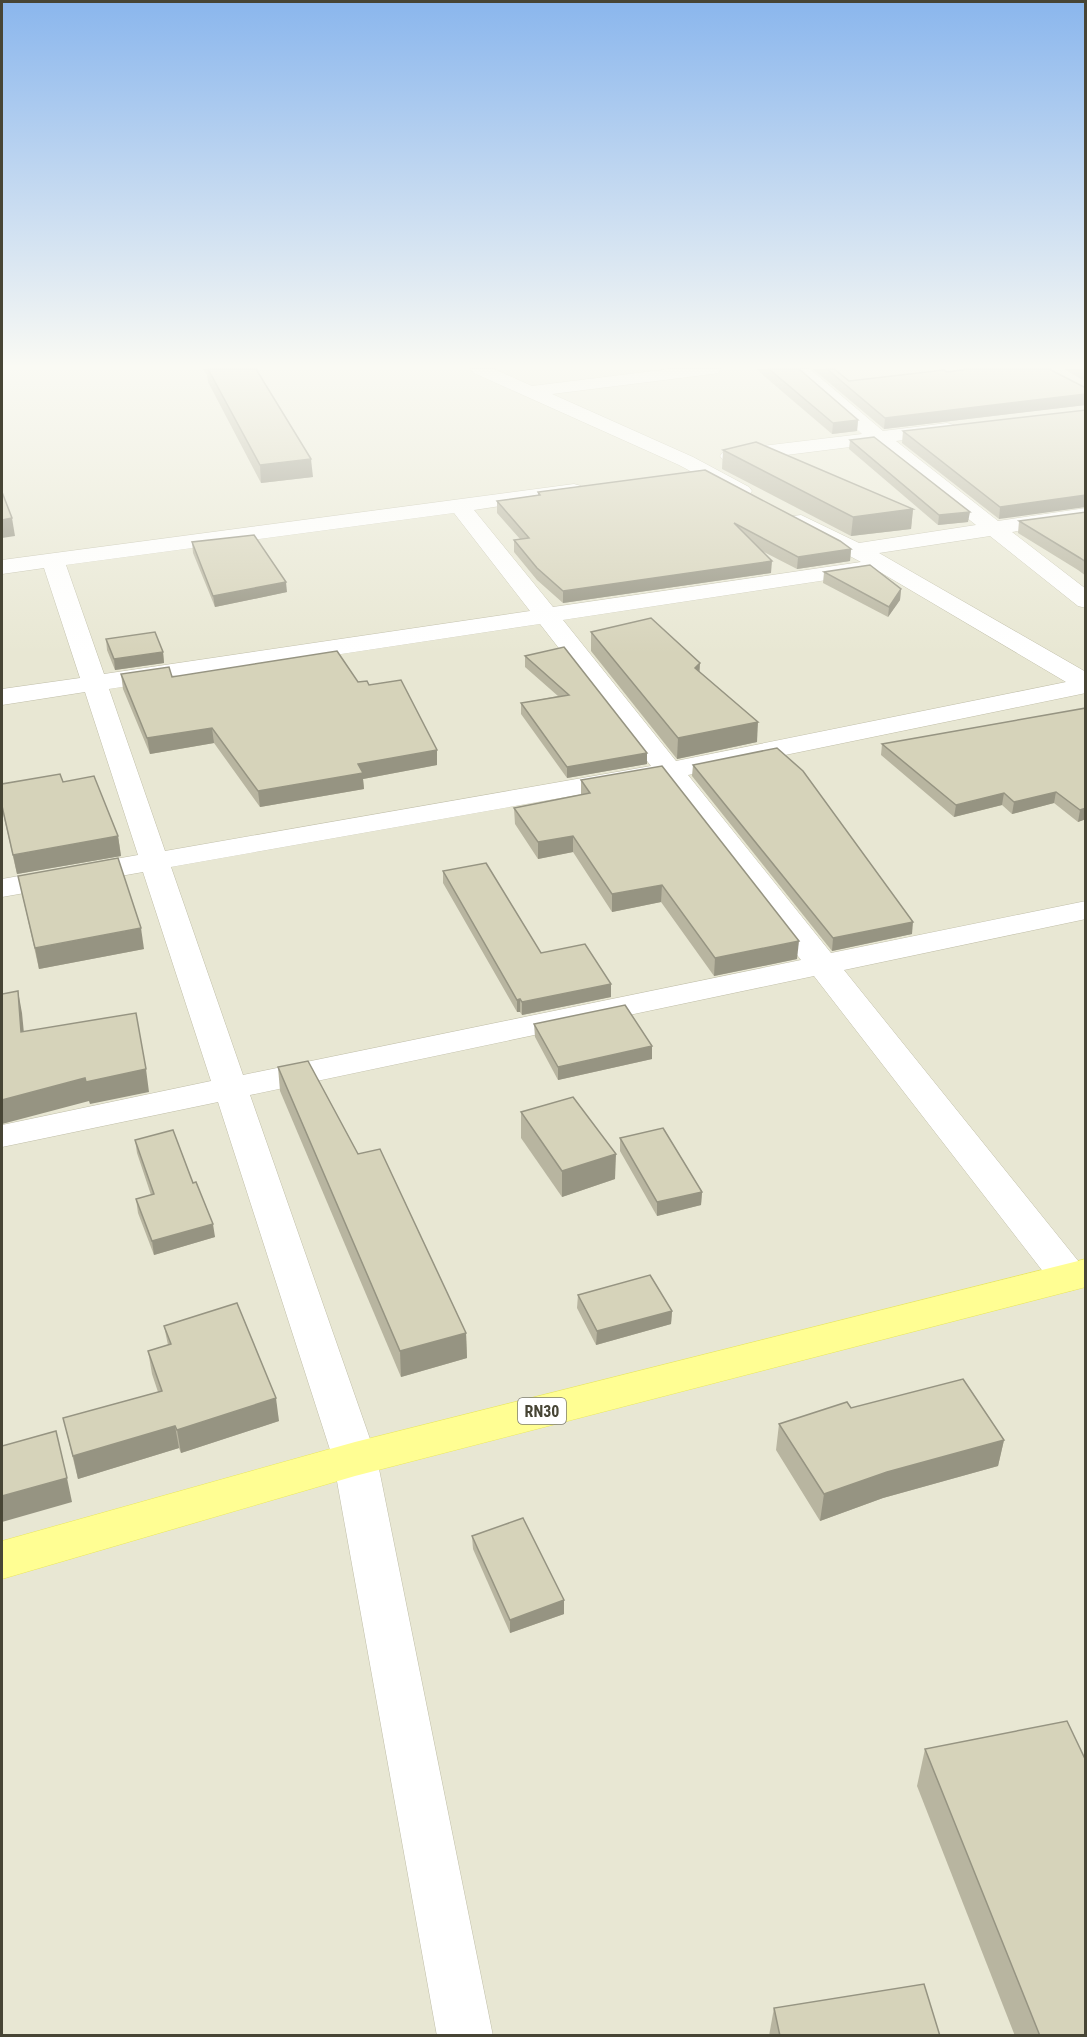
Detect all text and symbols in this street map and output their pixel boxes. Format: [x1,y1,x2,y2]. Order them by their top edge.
road number: RN30 [518,1398,566,1424]

